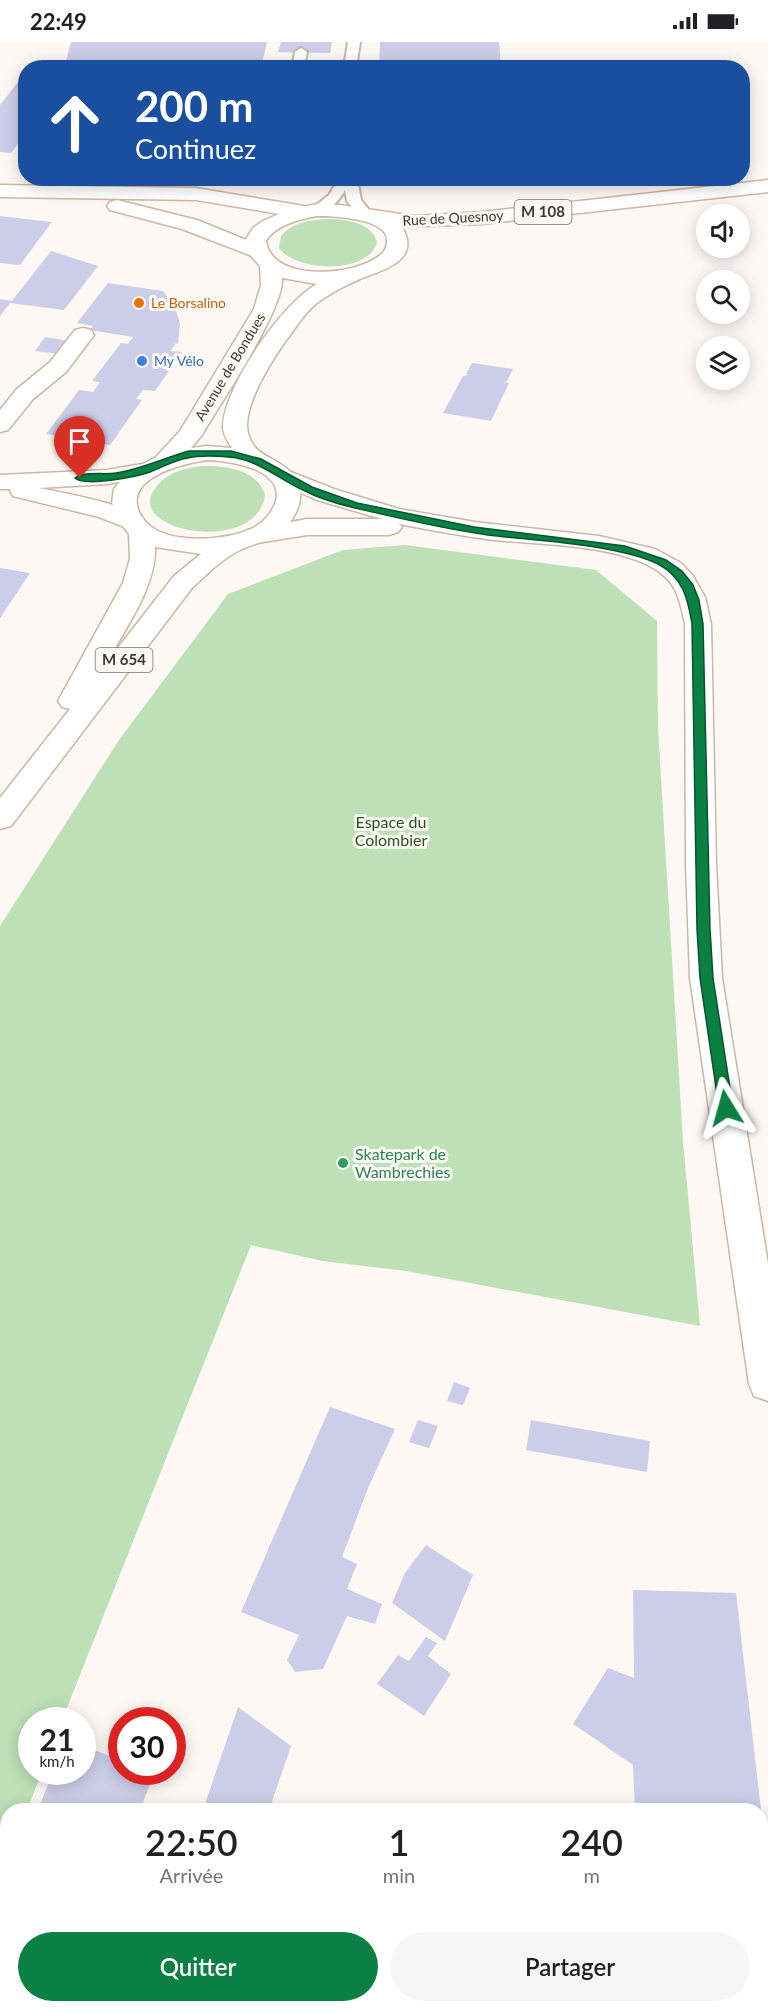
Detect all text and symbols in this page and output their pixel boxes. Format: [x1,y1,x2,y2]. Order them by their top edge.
text: 22:49 [30,8,87,35]
text: 200 m [135,81,253,131]
icon: ahead [36,84,114,162]
text: Continuez [135,132,256,165]
road number: M 108 [514,200,572,224]
map controls [696,204,750,390]
button: sound [696,204,750,258]
street label: Rue de Quesnoy [402,206,505,229]
button: search [696,270,750,324]
place label: Le Borsalino [151,294,226,311]
marker: Le Borsalino [132,296,146,310]
street label: Avenue de Bondues [191,310,268,424]
button: layers [696,336,750,390]
place label: My Vélo [154,352,204,369]
marker: My Vélo [135,354,149,368]
pin [54,416,105,478]
icon: arrive [63,425,96,458]
road number: M 654 [96,648,152,672]
park label: Espace du Colombier [355,812,428,849]
position arrow [694,1076,758,1140]
place label: Skatepark de Wambrechies [355,1144,451,1181]
marker: Skatepark de Wambrechies [336,1156,350,1170]
speed limit sign: 30 [108,1707,186,1785]
text: 21 [40,1721,74,1757]
text: km/h [39,1752,75,1770]
text: 22:50 [145,1820,238,1864]
text: 1 [389,1820,409,1864]
text: 240 [560,1820,623,1864]
text: Arrivée [159,1863,223,1887]
text: min [383,1863,415,1887]
text: m [583,1863,600,1887]
button: Quitter [18,1932,378,2001]
button: Partager [390,1932,750,2001]

